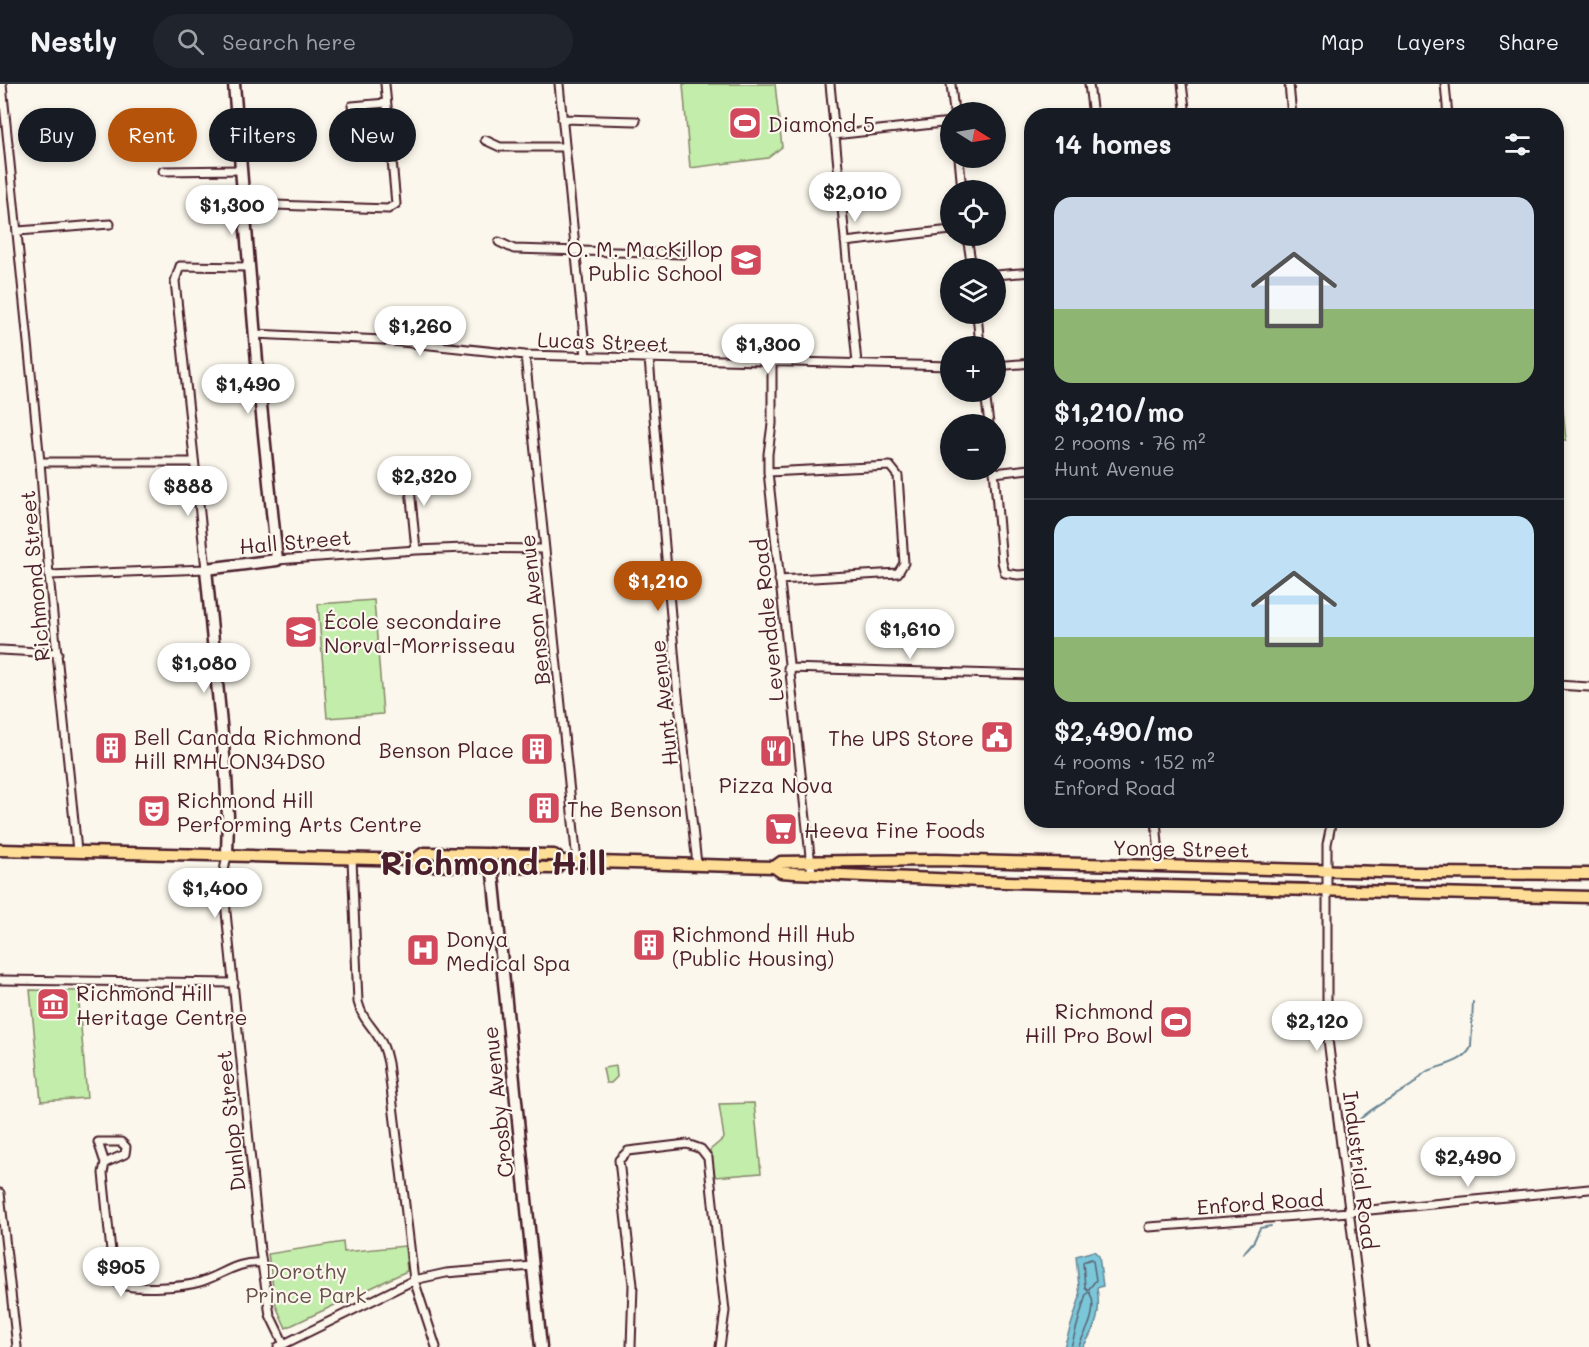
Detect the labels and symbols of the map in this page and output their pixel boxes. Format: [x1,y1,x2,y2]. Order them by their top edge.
north arrow [940,102,1006,168]
sports icon: Diamond 5 [727,105,763,141]
place label: Diamond 5 [768,110,875,137]
pin: $2,010 [806,172,904,223]
pin: $1,300 [183,185,281,236]
place label: O. M. MacKillop Public School [566,235,723,286]
school or university icon: O. M. MacKillop Public School [728,242,764,278]
pin: $1,260 [371,306,469,357]
pin: $1,300 [719,324,817,375]
street label: Lucas Street [537,325,669,357]
pin: $1,490 [199,364,297,415]
pin: $2,320 [375,456,473,507]
pin: $888 [152,466,224,517]
street label: Richmond Street [13,489,55,663]
street label: Hall Street [238,523,352,559]
street label: Benson Avenue [513,533,555,687]
street label: Levendale Road [745,537,789,703]
pin: $1,210 [609,561,707,612]
place label: École secondaire Norval-Morrisseau [324,607,516,658]
pin: $1,610 [861,609,959,660]
school or university icon: École secondaire Norval-Morrisseau [283,614,319,650]
street label: Hunt Avenue [643,639,683,767]
pin: $1,080 [155,643,253,694]
public building icon: The UPS Store [979,719,1015,755]
place label: Bell Canada Richmond Hill RMHLON34DS0 [134,723,361,774]
place label: The UPS Store [828,724,974,751]
building icon: Bell Canada Richmond Hill RMHLON34DS0 [93,730,129,766]
building icon: Benson Place [519,731,555,767]
restaurant icon: Pizza Nova [758,733,794,769]
place label: Benson Place [379,736,514,763]
place label: Pizza Nova [719,771,833,798]
place label: Richmond Hill Performing Arts Centre [177,786,422,837]
building icon: The Benson [526,790,562,826]
theatre icon: Richmond Hill Performing Arts Centre [136,793,172,829]
place label: The Benson [567,795,682,822]
supermarket icon: Heeva Fine Foods [763,811,799,847]
place label: Heeva Fine Foods [804,816,986,843]
street label: Yonge Street [1112,833,1250,863]
district label: Richmond Hill [380,840,606,883]
pin: $1,400 [166,868,264,919]
place label: Richmond Hill Hub (Public Housing) [672,920,855,971]
place label: Donya Medical Spa [446,925,571,976]
building icon: Richmond Hill Hub (Public Housing) [631,927,667,963]
hospital icon: Donya Medical Spa [405,932,441,968]
place label: Richmond Hill Heritage Centre [76,979,248,1030]
museum icon: Richmond Hill Heritage Centre [35,986,71,1022]
place label: Richmond Hill Pro Bowl [1025,997,1153,1048]
pin: $2,120 [1268,1001,1366,1052]
sports icon: Richmond Hill Pro Bowl [1158,1004,1194,1040]
street label: Crosby Avenue [476,1025,518,1179]
street label: Dunlop Street [209,1049,251,1193]
street label: Industrial Road [1338,1089,1384,1251]
pin: $2,490 [1419,1137,1517,1188]
street label: Enford Road [1196,1184,1324,1220]
pin: $905 [85,1247,157,1298]
park label: Dorothy Prince Park [245,1257,367,1308]

